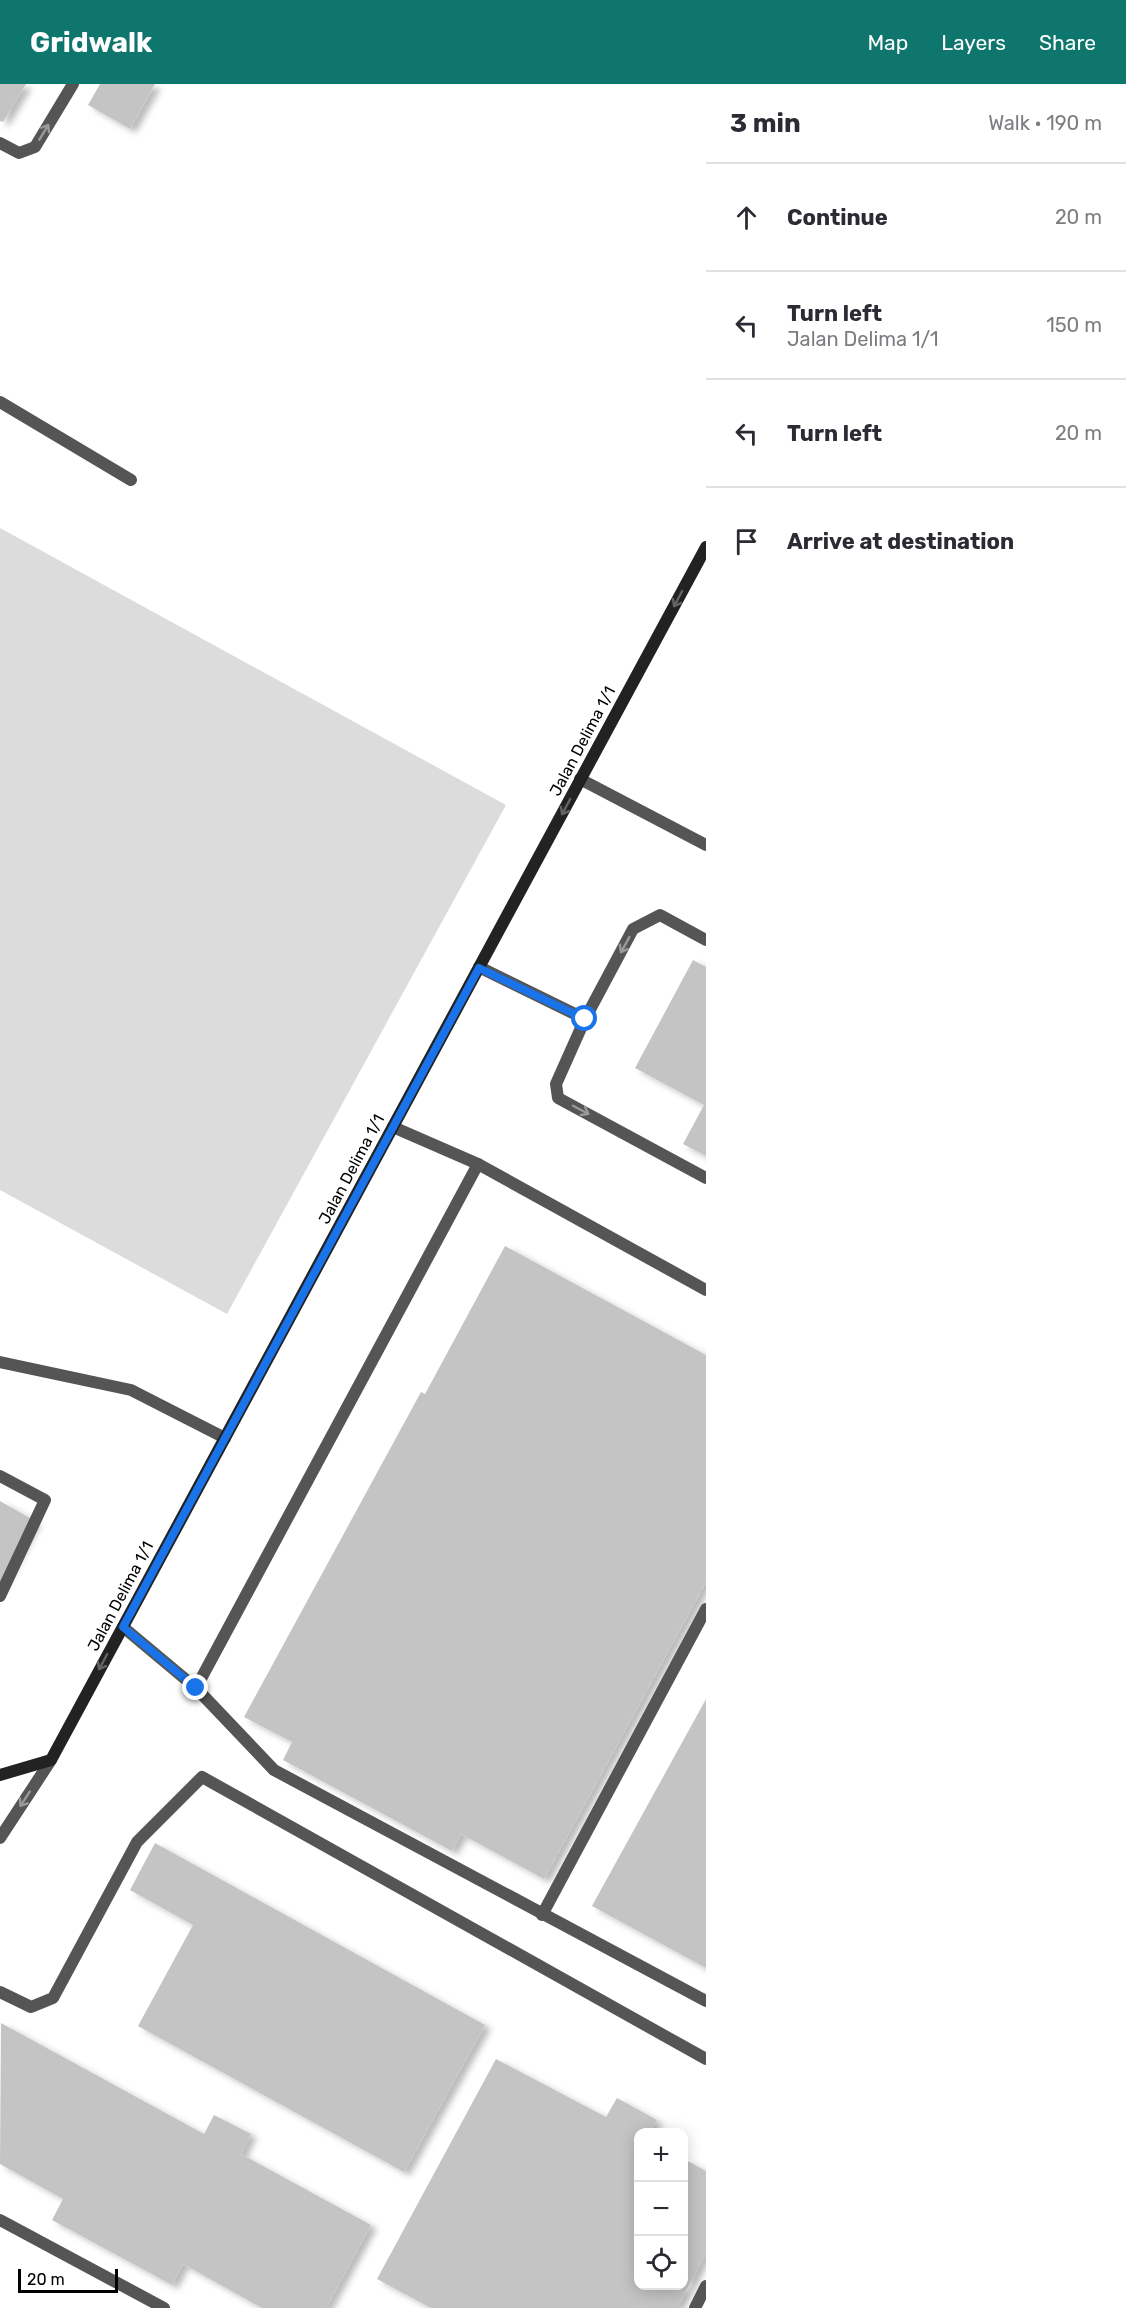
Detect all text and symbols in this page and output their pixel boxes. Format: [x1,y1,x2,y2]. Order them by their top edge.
text: Gridwalk [30,26,152,59]
text: Map [867,30,908,55]
text: Layers [941,30,1006,55]
text: Share [1039,30,1096,55]
text: 3 min [730,108,801,139]
text: Walk · 190 m [988,111,1102,135]
one-way arrow [38,124,50,141]
icon: ahead [730,201,763,234]
text: Continue [787,204,888,231]
text: 20 m [1055,205,1102,229]
text: Turn left [787,300,882,327]
icon: left [730,309,763,342]
text: 150 m [1046,313,1102,337]
text: Jalan Delima 1/1 [787,327,939,351]
icon: left [730,417,763,450]
text: Turn left [787,420,882,447]
text: 20 m [1055,421,1102,445]
icon: arrive [730,525,763,558]
text: Arrive at destination [787,528,1014,555]
one-way arrow [672,589,683,607]
street label: Jalan Delima 1/1 [546,683,619,799]
one-way arrow [560,798,572,815]
one-way arrow [619,936,631,953]
route start [571,1005,597,1031]
one-way arrow [571,1105,589,1116]
street label: Jalan Delima 1/1 [315,1111,388,1227]
street label: Jalan Delima 1/1 [84,1538,157,1654]
one-way arrow [97,1653,109,1670]
route end [182,1674,208,1700]
one-way arrow [19,1790,31,1807]
map controls [634,2128,688,2290]
button: + [634,2128,688,2182]
button: − [634,2182,688,2236]
button: locate [634,2236,688,2290]
scale bar [18,2266,118,2294]
text: 20 m [27,2270,65,2289]

